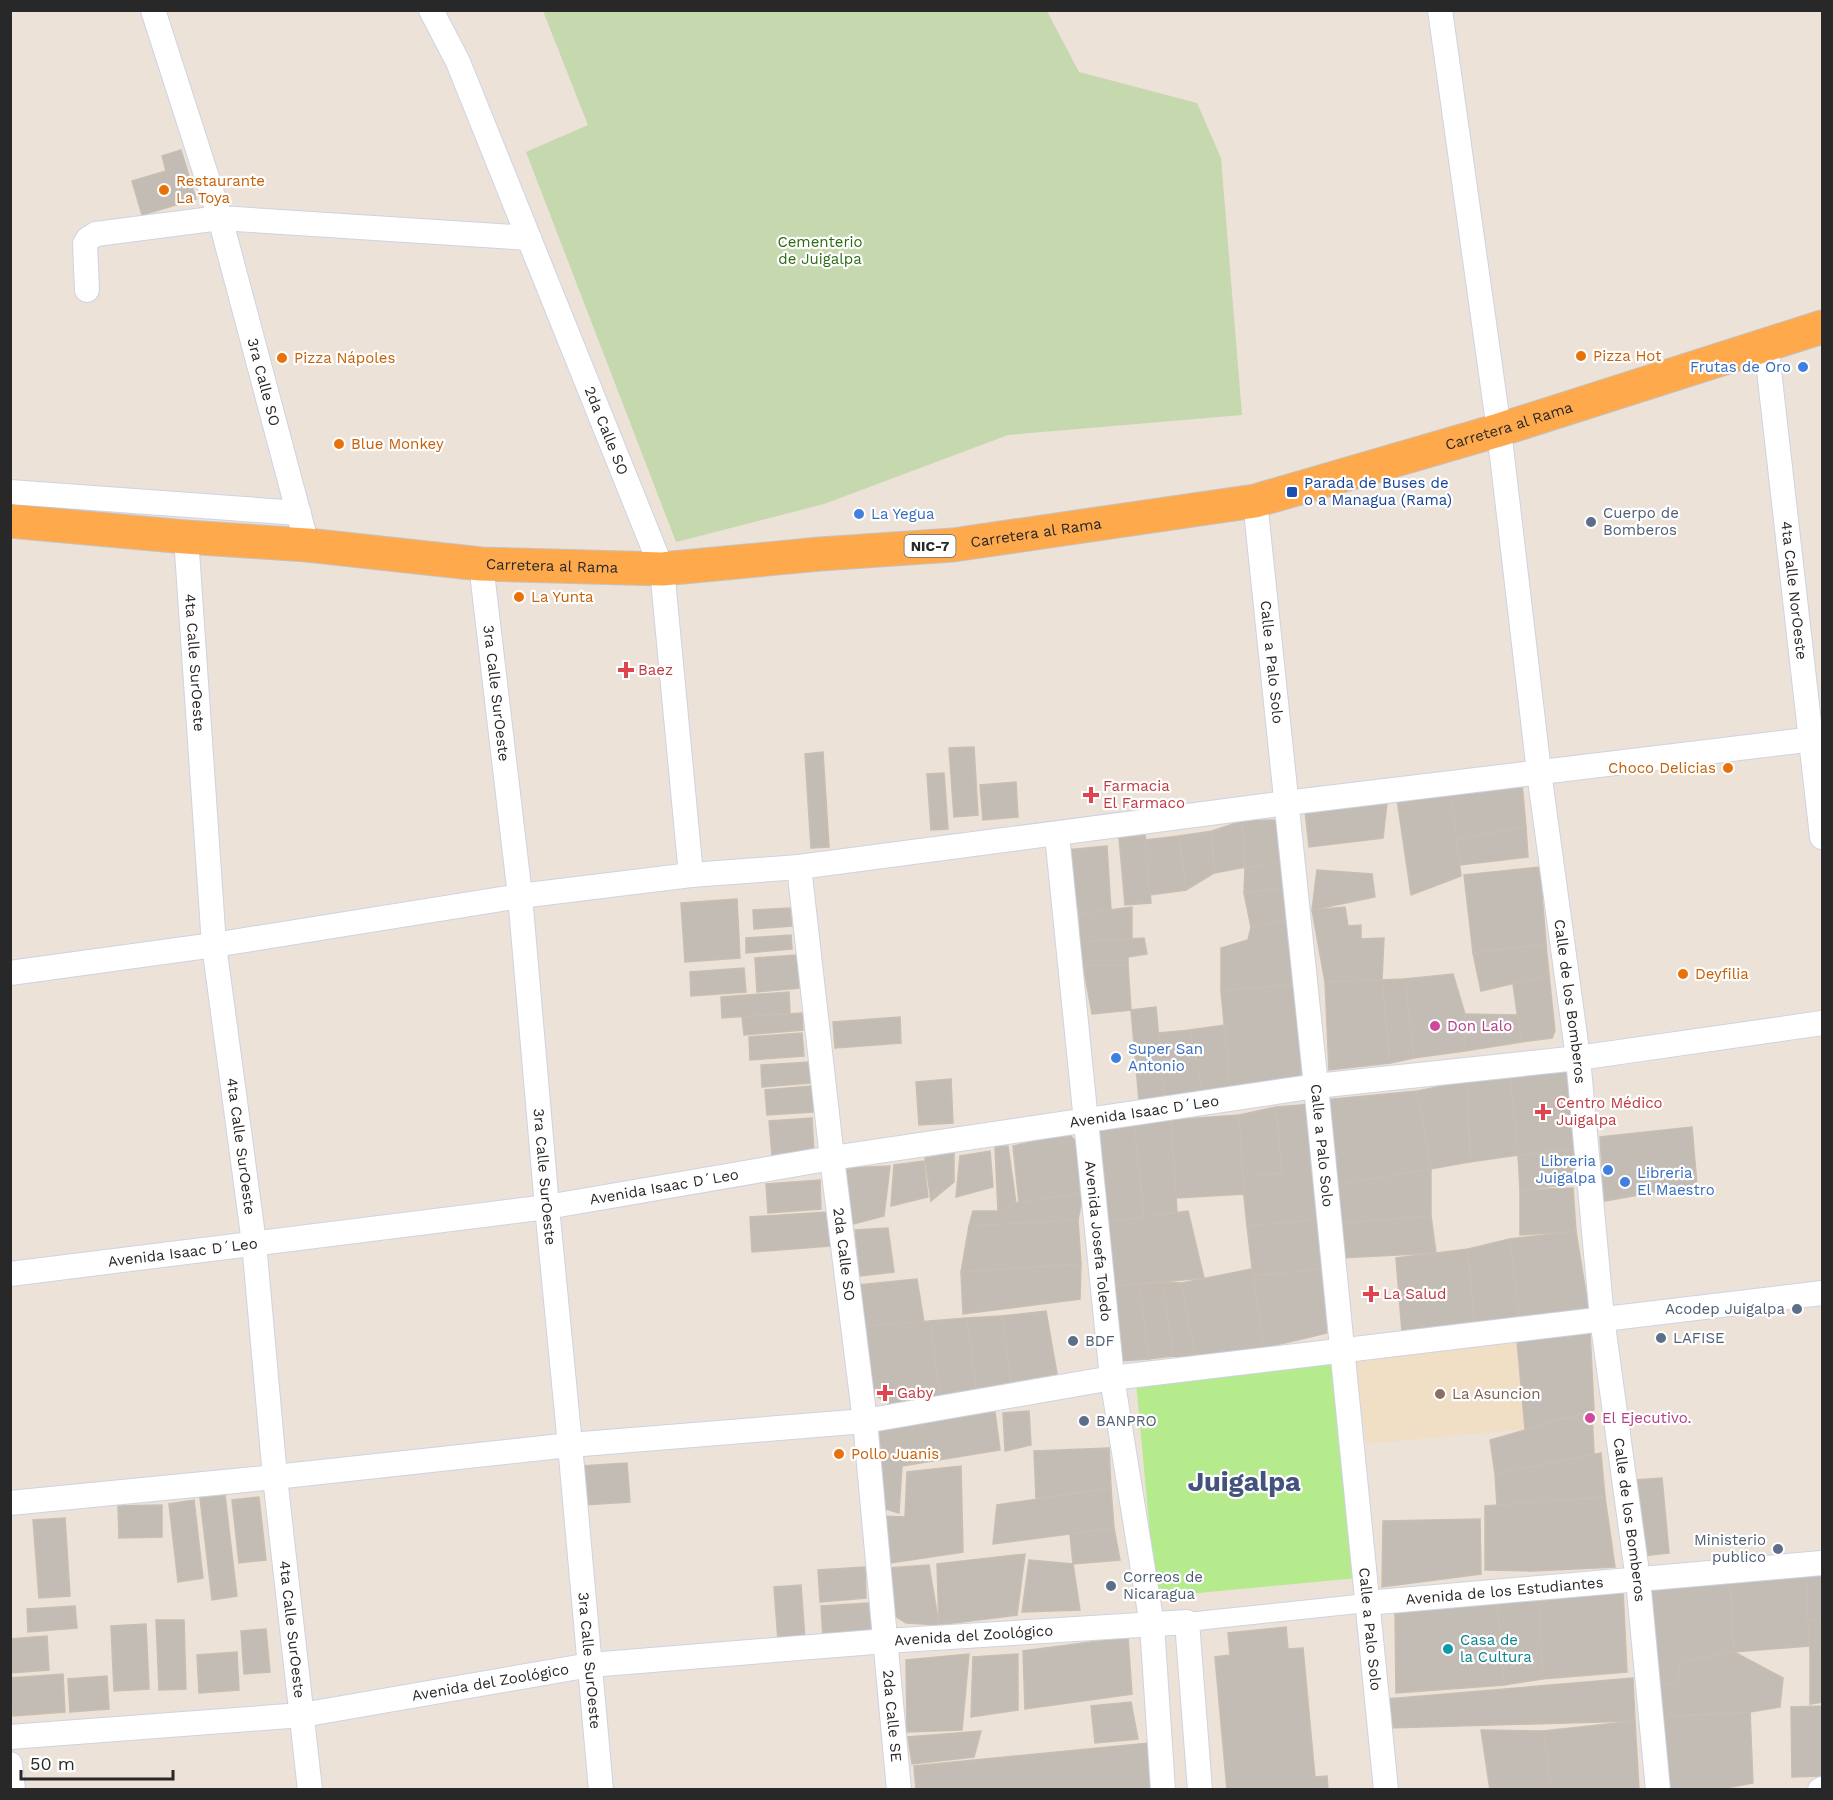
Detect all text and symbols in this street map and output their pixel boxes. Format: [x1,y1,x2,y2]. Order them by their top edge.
place label: Restaurante La Toya [176,172,265,207]
marker: Restaurante La Toya [157,183,171,197]
park label: Cementerio de Juigalpa [777,233,863,268]
street label: 3ra Calle SO [243,336,284,428]
place label: Pizza Hot [1593,347,1662,365]
place label: Pizza Nápoles [294,349,395,367]
marker: Pizza Hot [1574,349,1588,363]
marker: Pizza Nápoles [275,351,289,365]
place label: Frutas de Oro [1690,358,1791,376]
marker: Frutas de Oro [1796,360,1810,374]
street label: 2da Calle SO [580,384,632,478]
street label: Carretera al Rama [1443,398,1575,454]
place label: Blue Monkey [351,435,444,453]
marker: Blue Monkey [332,437,346,451]
place label: Parada de Buses de o a Managua (Rama) [1304,474,1452,509]
marker: Parada de Buses de o a Managua (Rama) [1285,485,1299,499]
place label: Cuerpo de Bomberos [1603,504,1679,539]
place label: La Yegua [871,505,935,523]
marker: La Yegua [852,507,866,521]
street label: Carretera al Rama [969,514,1103,551]
marker: Cuerpo de Bomberos [1584,515,1598,529]
street label: 4ta Calle NorOeste [1777,520,1811,661]
road number: NIC-7 [904,535,956,557]
street label: Carretera al Rama [486,555,619,577]
place label: La Yunta [531,588,594,606]
marker: La Yunta [512,590,526,604]
street label: 4ta Calle SurOeste [181,593,208,732]
street label: Calle a Palo Solo [1256,600,1287,725]
street label: 3ra Calle SurOeste [479,624,513,762]
place label: Baez [638,661,673,679]
marker: Baez [619,663,633,677]
place label: Choco Delicias [1608,759,1716,777]
marker: Choco Delicias [1721,761,1735,775]
place label: Farmacia El Farmaco [1103,777,1185,812]
marker: Farmacia El Farmaco [1084,788,1098,802]
street label: Calle de los Bomberos [1550,918,1589,1084]
place label: Deyfilia [1695,965,1749,983]
marker: Deyfilia [1676,967,1690,981]
place label: Don Lalo [1447,1017,1512,1035]
marker: Don Lalo [1428,1019,1442,1033]
place label: Super San Antonio [1128,1040,1203,1075]
marker: Super San Antonio [1109,1051,1123,1065]
street label: 4ta Calle SurOeste [223,1077,259,1216]
street label: Calle a Palo Solo [1307,1083,1337,1208]
street label: Avenida Isaac D´Leo [1068,1092,1220,1132]
place label: Centro Médico Juigalpa [1556,1094,1663,1129]
marker: Centro Médico Juigalpa [1534,1103,1552,1121]
street label: 3ra Calle SurOeste [529,1107,560,1246]
place label: Libreria Juigalpa [1535,1152,1597,1187]
street label: Avenida Josefa Toledo [1081,1160,1115,1322]
marker: Libreria Juigalpa [1601,1163,1615,1177]
place label: Libreria El Maestro [1637,1164,1715,1199]
street label: Avenida Isaac D´Leo [588,1165,740,1209]
marker: Libreria El Maestro [1618,1175,1632,1189]
street label: 2da Calle SO [829,1207,859,1302]
street label: Avenida Isaac D´Leo [107,1234,259,1271]
place label: La Salud [1383,1285,1446,1303]
marker: La Salud [1364,1287,1378,1301]
place label: Acodep Juigalpa [1665,1300,1785,1318]
marker: Acodep Juigalpa [1790,1302,1804,1316]
place label: LAFISE [1673,1329,1725,1347]
marker: LAFISE [1654,1331,1668,1345]
place label: BDF [1085,1332,1115,1350]
marker: BDF [1066,1334,1080,1348]
place label: Gaby [897,1384,934,1402]
place label: La Asuncion [1452,1385,1541,1403]
marker: Gaby [878,1386,892,1400]
marker: La Asuncion [1433,1387,1447,1401]
place label: El Ejecutivo. [1602,1409,1691,1427]
marker: El Ejecutivo. [1583,1411,1597,1425]
place label: BANPRO [1096,1412,1157,1430]
marker: BANPRO [1077,1414,1091,1428]
street label: Calle de los Bomberos [1610,1437,1649,1603]
place label: Pollo Juanis [851,1445,939,1463]
marker: Pollo Juanis [832,1447,846,1461]
district label: Juigalpa [1187,1466,1301,1498]
place label: Ministerio publico [1694,1531,1766,1566]
marker: Ministerio publico [1771,1542,1785,1556]
street label: 4ta Calle SurOeste [275,1560,309,1699]
street label: Calle a Palo Solo [1355,1567,1385,1692]
place label: Correos de Nicaragua [1123,1568,1203,1603]
street label: Avenida de los Estudiantes [1405,1573,1604,1609]
marker: Correos de Nicaragua [1104,1579,1118,1593]
street label: 3ra Calle SurOeste [574,1591,604,1730]
street label: Avenida del Zoológico [894,1621,1054,1649]
place label: Casa de la Cultura [1460,1631,1532,1666]
marker: Casa de la Cultura [1441,1642,1455,1656]
street label: Avenida del Zoológico [410,1660,570,1705]
street label: 2da Calle SE [879,1669,905,1763]
scale bar [21,1743,172,1781]
text: 50 m [30,1753,75,1774]

